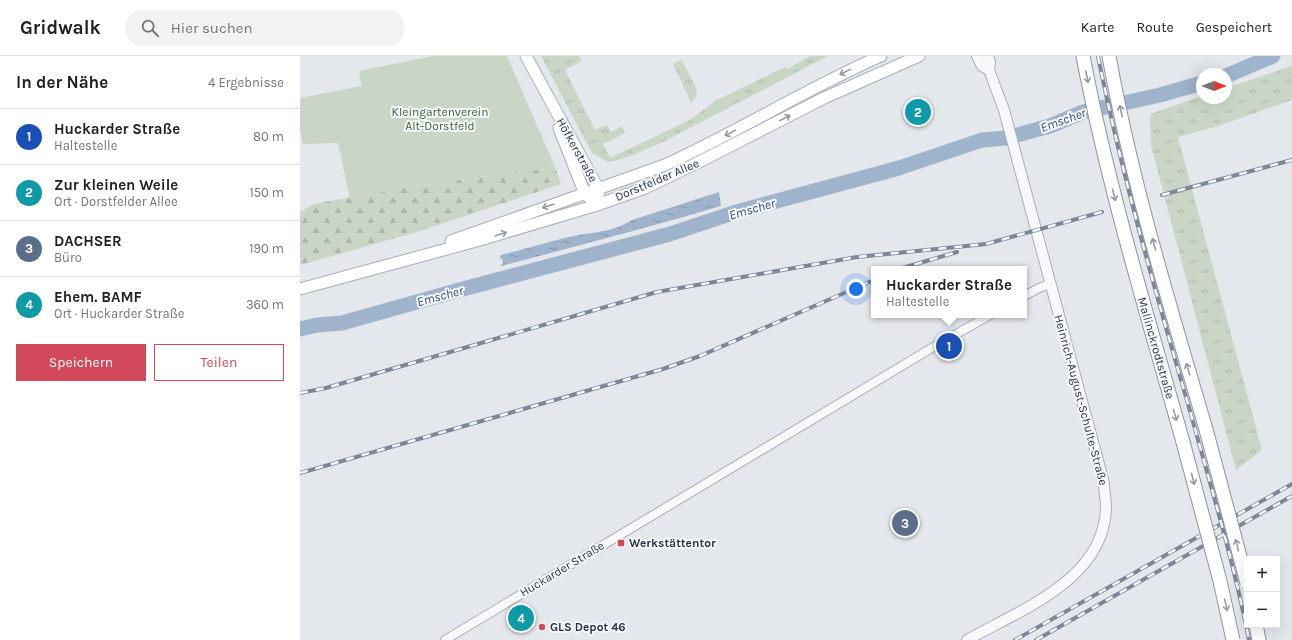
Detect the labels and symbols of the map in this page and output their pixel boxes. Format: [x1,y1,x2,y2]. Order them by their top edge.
north arrow [1196,68,1232,104]
one-way arrow [839,69,851,76]
one-way arrow [1083,70,1091,83]
pin: 2 [905,97,931,127]
park label: Kleingartenverein Alt-Dorstfeld [392,105,488,133]
water label: Emscher [1038,105,1088,135]
one-way arrow [1116,105,1124,118]
one-way arrow [779,114,791,122]
street label: Höfkerstraße [554,115,600,185]
one-way arrow [724,129,736,137]
street label: Dorstfelder Allee [613,156,701,204]
one-way arrow [1111,188,1119,201]
water label: Emscher [727,195,777,223]
one-way arrow [542,203,554,211]
one-way arrow [494,230,507,237]
one-way arrow [1149,237,1157,250]
your location [846,279,866,299]
water label: Emscher [415,283,465,309]
street label: Mallinckrodtstraße [1135,296,1177,400]
street label: Heinrich-August-Schulte-Straße [1051,313,1111,487]
pin: 1 [936,331,962,361]
one-way arrow [1184,363,1191,376]
one-way arrow [1172,408,1179,421]
one-way arrow [1190,473,1197,486]
pin: 3 [892,508,918,538]
place label: Werkstättentor [629,536,716,550]
street label: Huckarder Straße [517,538,607,600]
marker: Werkstättentor [616,538,626,548]
one-way arrow [1233,539,1240,552]
one-way arrow [1222,598,1230,611]
pin: 4 [508,603,534,633]
place label: GLS Depot 46 [550,620,626,634]
marker: GLS Depot 46 [537,622,547,632]

